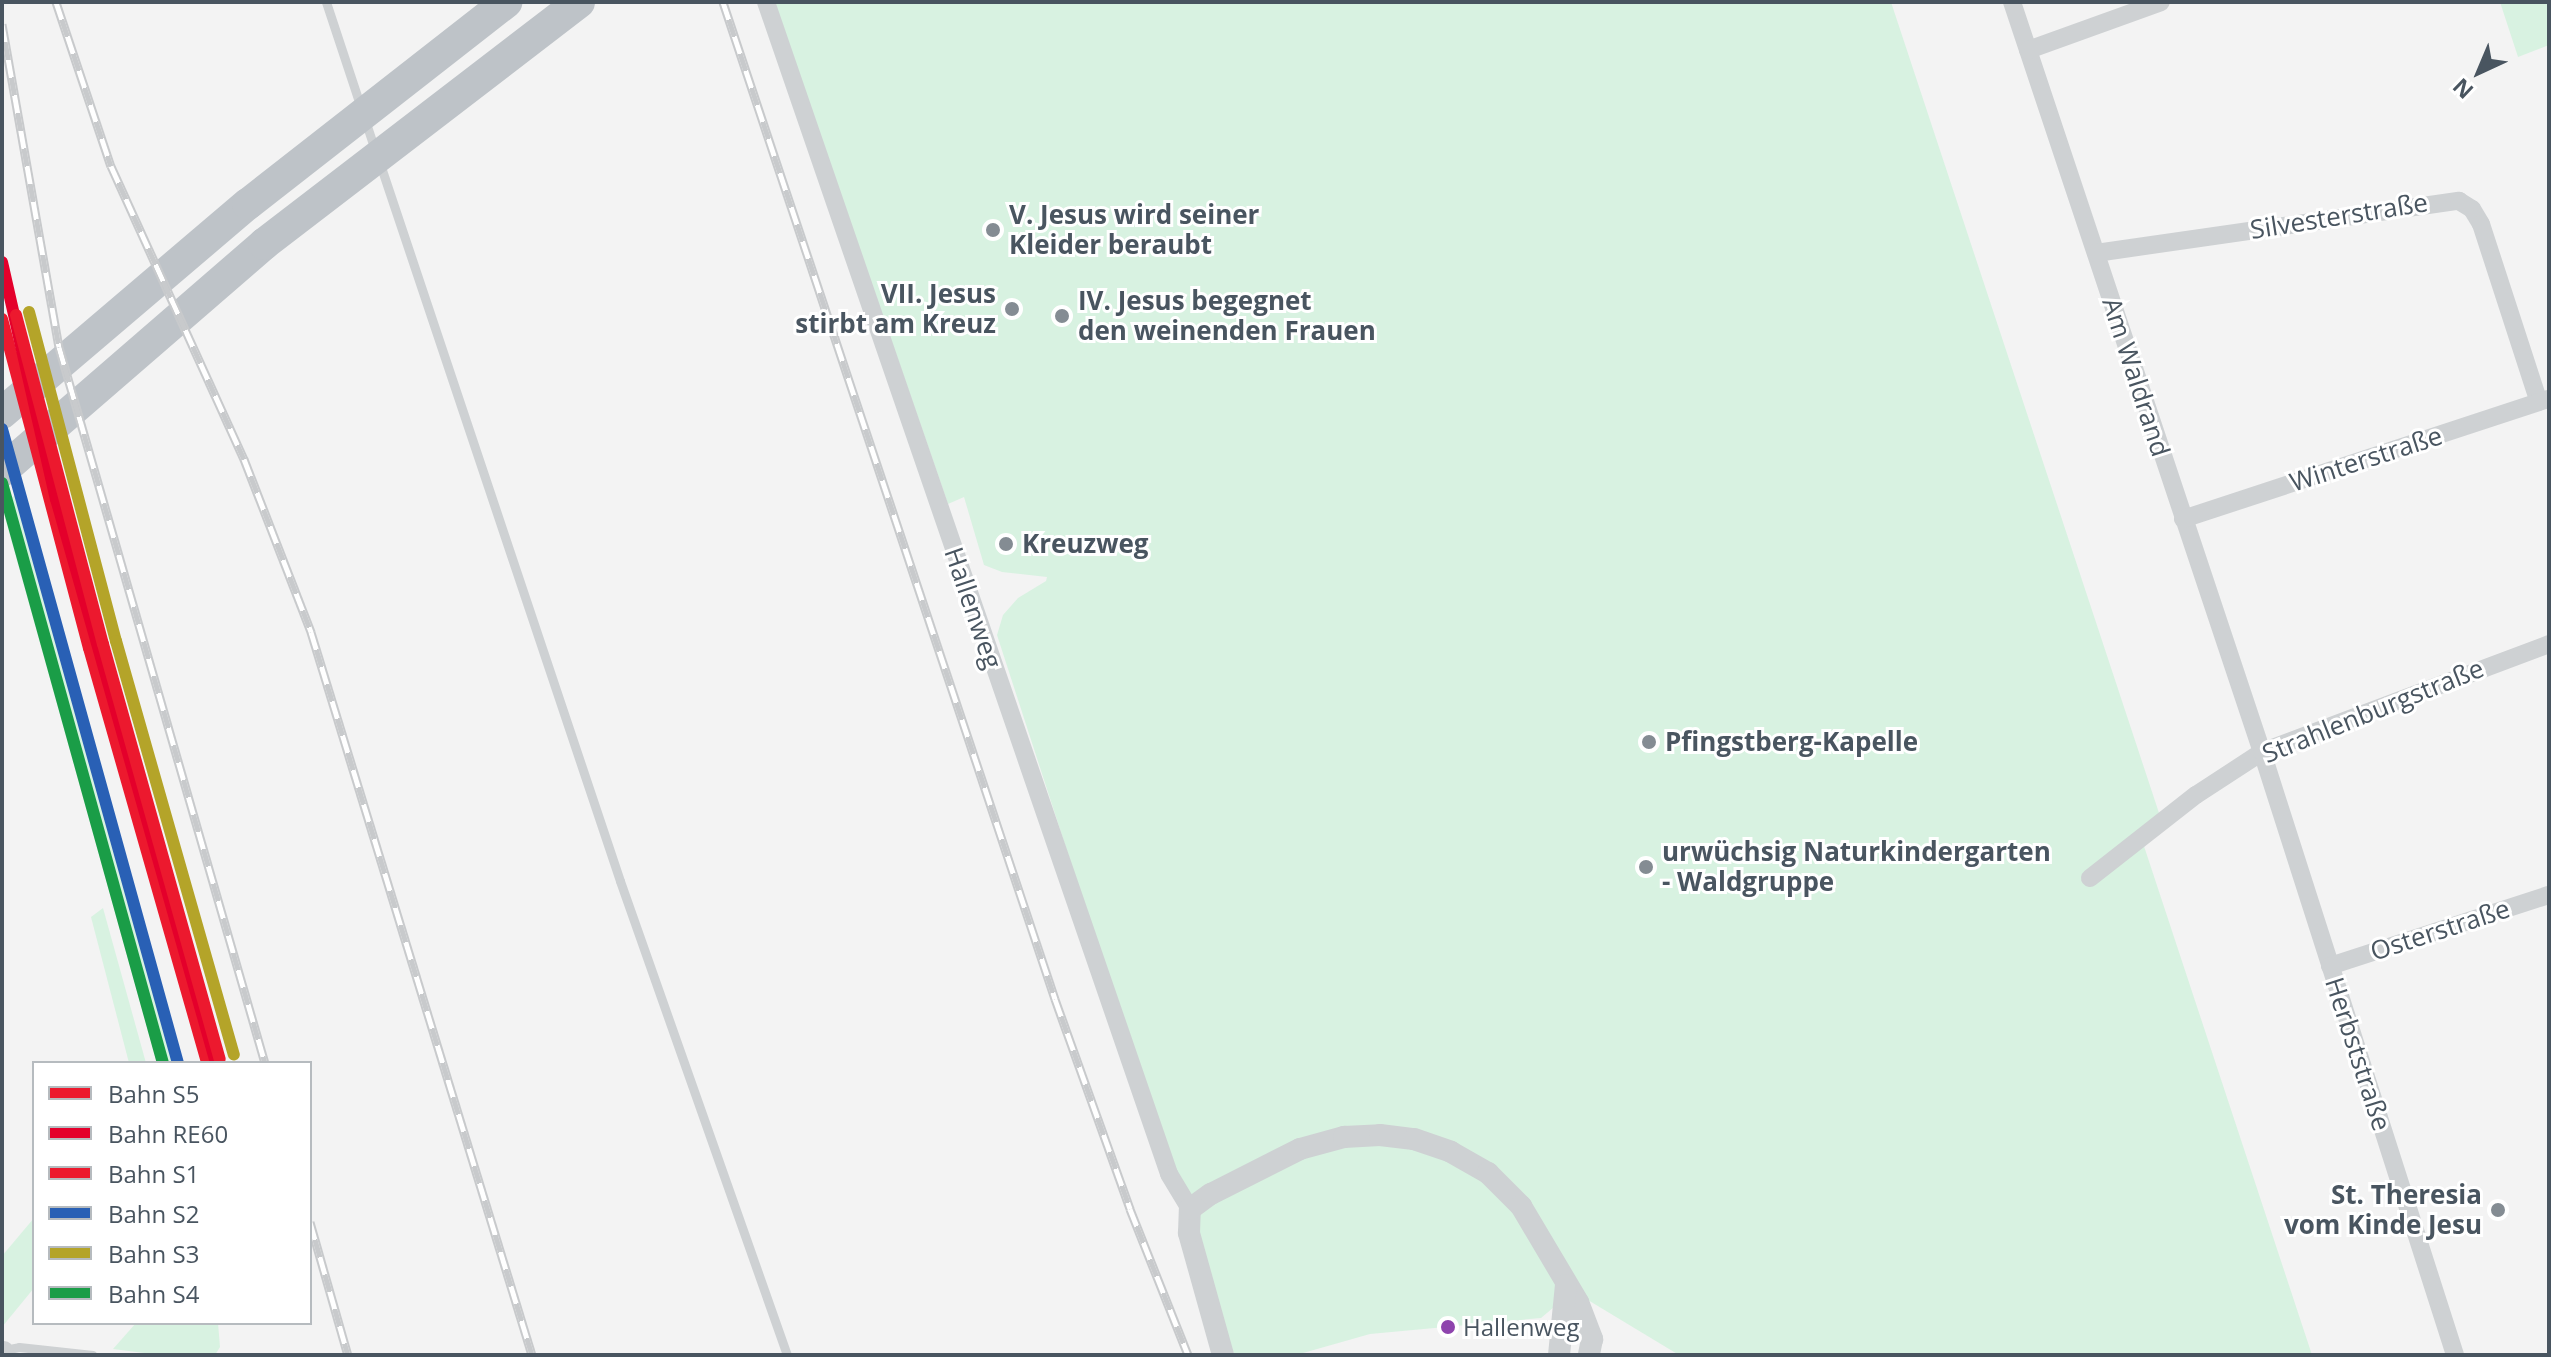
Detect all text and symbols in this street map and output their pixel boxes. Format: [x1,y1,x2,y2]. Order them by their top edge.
north arrow [2439,32,2519,112]
text: N [2445,72,2479,106]
street label: Silvesterstraße [2248,187,2430,245]
place label: V. Jesus wird seiner Kleider beraubt [1009,199,1259,260]
marker: V. Jesus wird seiner Kleider beraubt [984,221,1002,239]
place label: VII. Jesus stirbt am Kreuz [795,278,996,340]
place label: IV. Jesus begegnet den weinenden Frauen [1078,285,1376,346]
street label: Am Waldrand [2096,294,2176,460]
marker: VII. Jesus stirbt am Kreuz [1003,300,1021,318]
marker: IV. Jesus begegnet den weinenden Frauen [1053,307,1071,325]
street label: Winterstraße [2286,420,2446,498]
place label: Kreuzweg [1022,528,1149,560]
marker: Kreuzweg [997,535,1015,553]
street label: Hallenweg [938,543,1008,673]
street label: Strahlenburgstraße [2258,652,2488,770]
place label: Pfingstberg-Kapelle [1665,726,1918,758]
marker: Pfingstberg-Kapelle [1640,733,1658,751]
place label: urwüchsig Naturkindergarten - Waldgruppe [1662,836,2051,898]
marker: urwüchsig Naturkindergarten - Waldgruppe [1637,858,1655,876]
street label: Osterstraße [2366,893,2514,967]
street label: Herbststraße [2319,973,2397,1135]
legend [32,1061,312,1325]
text: Bahn S5 [108,1077,199,1110]
text: Bahn RE60 [108,1117,228,1150]
text: Bahn S1 [108,1157,199,1190]
place label: St. Theresia vom Kinde Jesu [2284,1179,2482,1240]
text: Bahn S2 [108,1197,199,1230]
marker: St. Theresia vom Kinde Jesu [2489,1201,2507,1219]
text: Bahn S3 [108,1237,199,1270]
text: Bahn S4 [108,1277,199,1310]
place label: Hallenweg [1463,1313,1579,1341]
marker: Hallenweg [1440,1319,1456,1335]

